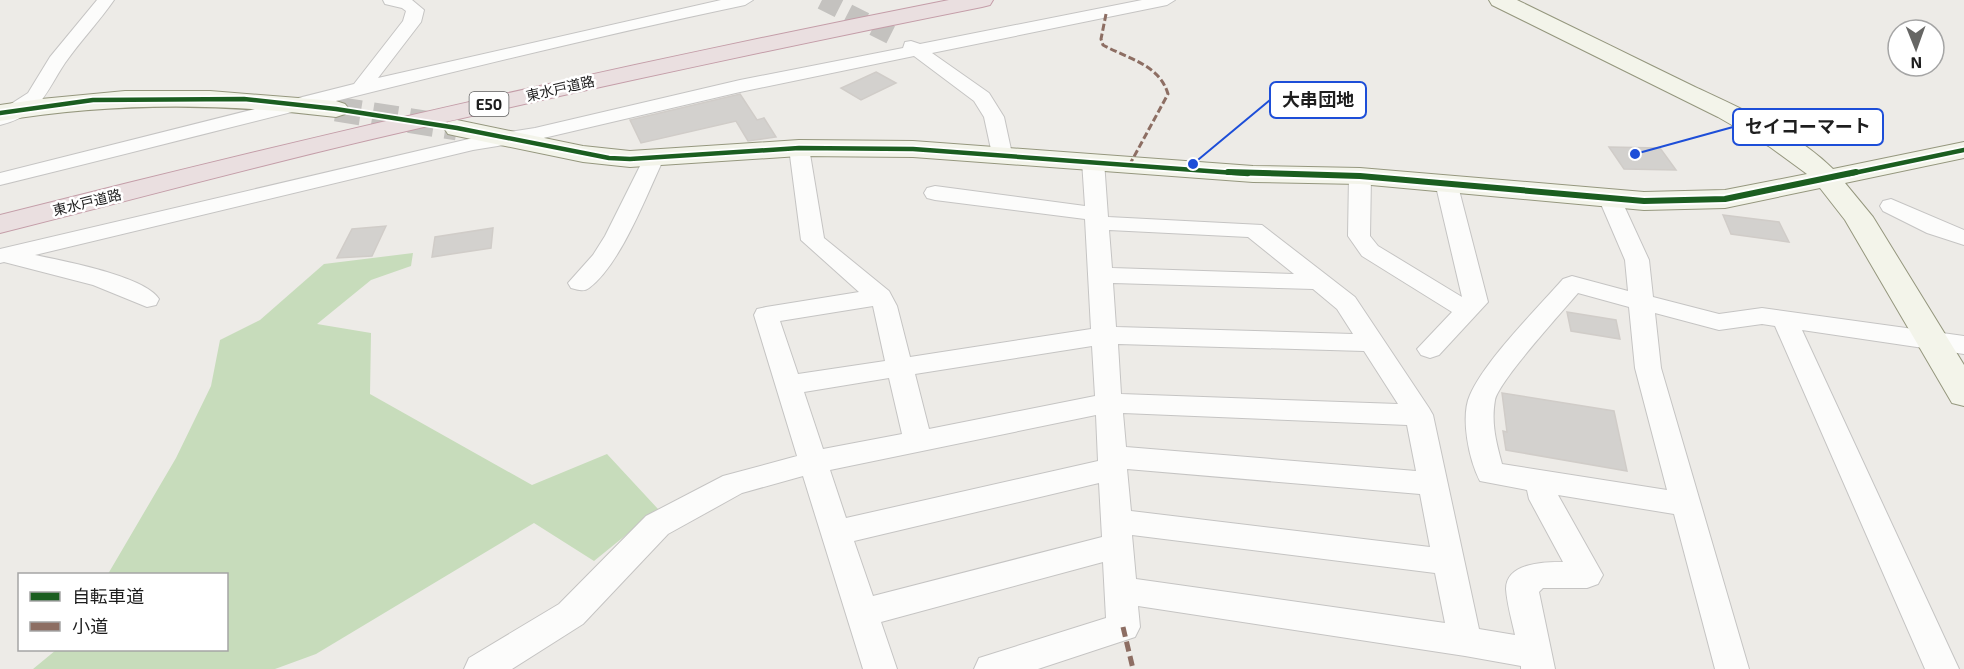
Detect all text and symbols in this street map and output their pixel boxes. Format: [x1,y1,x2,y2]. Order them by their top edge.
north arrow [1886,18,1946,78]
text: N [1910,54,1922,73]
street label: 東水戸道路 [524,72,596,104]
callout: 大串団地 [1270,82,1366,118]
text: 大串団地 [1282,88,1354,110]
road number: E50 [470,92,508,116]
callout: セイコーマート [1733,109,1883,145]
text: セイコーマート [1745,115,1871,137]
street label: 東水戸道路 [51,185,123,219]
legend [18,573,228,651]
text: 自転車道 [72,585,144,607]
text: 小道 [72,615,108,637]

